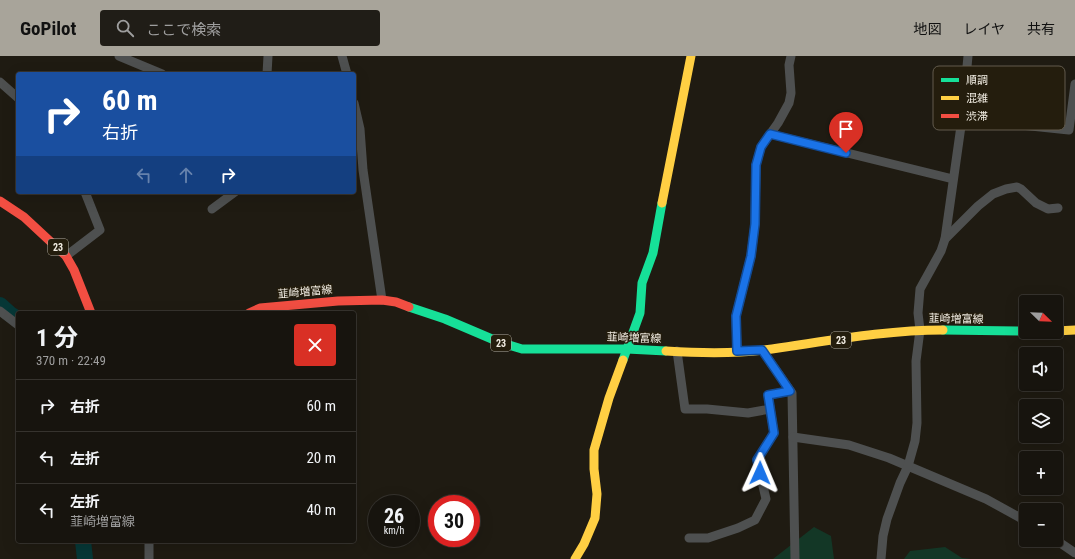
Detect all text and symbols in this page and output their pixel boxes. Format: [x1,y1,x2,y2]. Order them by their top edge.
search box [100,10,380,46]
text: GoPilot [20,17,76,40]
icon: search [114,17,136,39]
text: ここで検索 [146,21,221,39]
text: 地図 [913,21,941,37]
text: レイヤ [963,21,1005,37]
text: 共有 [1027,21,1055,37]
legend [933,66,1065,130]
text: 順調 [966,74,988,87]
text: 60 m [102,84,158,117]
icon: right [36,88,88,140]
text: 混雑 [966,92,988,105]
text: 渋滞 [966,110,988,123]
pin [829,112,863,153]
icon: arrive [835,118,857,140]
text: 右折 [102,122,138,143]
icon: left [133,164,155,186]
icon: ahead [175,164,197,186]
icon: right [217,164,239,186]
road number: 23 [48,239,68,255]
street label: 韮崎増富線 [277,283,333,301]
north arrow [1019,295,1063,339]
map controls [1019,295,1063,547]
street label: 韮崎増富線 [928,312,984,326]
text: 1 分 [36,324,78,352]
button: close [294,324,336,366]
street label: 韮崎増富線 [606,331,662,345]
road number: 23 [831,332,851,348]
road number: 23 [491,335,511,351]
button: sound [1019,347,1063,391]
text: 370 m · 22:49 [36,353,106,368]
icon: right [36,395,58,417]
text: 60 m [306,397,336,415]
text: 右折 [70,398,100,416]
button: layers [1019,399,1063,443]
icon: left [36,447,58,469]
text: 20 m [306,449,336,467]
text: 左折 [70,450,100,468]
button: + [1019,451,1063,495]
position arrow [739,452,781,494]
text: 左折 [70,493,100,511]
speed limit sign: 30 [428,495,480,547]
icon: left [36,499,58,521]
text: 40 m [306,501,336,519]
button: − [1019,503,1063,547]
text: 26 [384,504,404,528]
text: 韮崎増富線 [70,514,135,529]
text: km/h [384,525,404,536]

